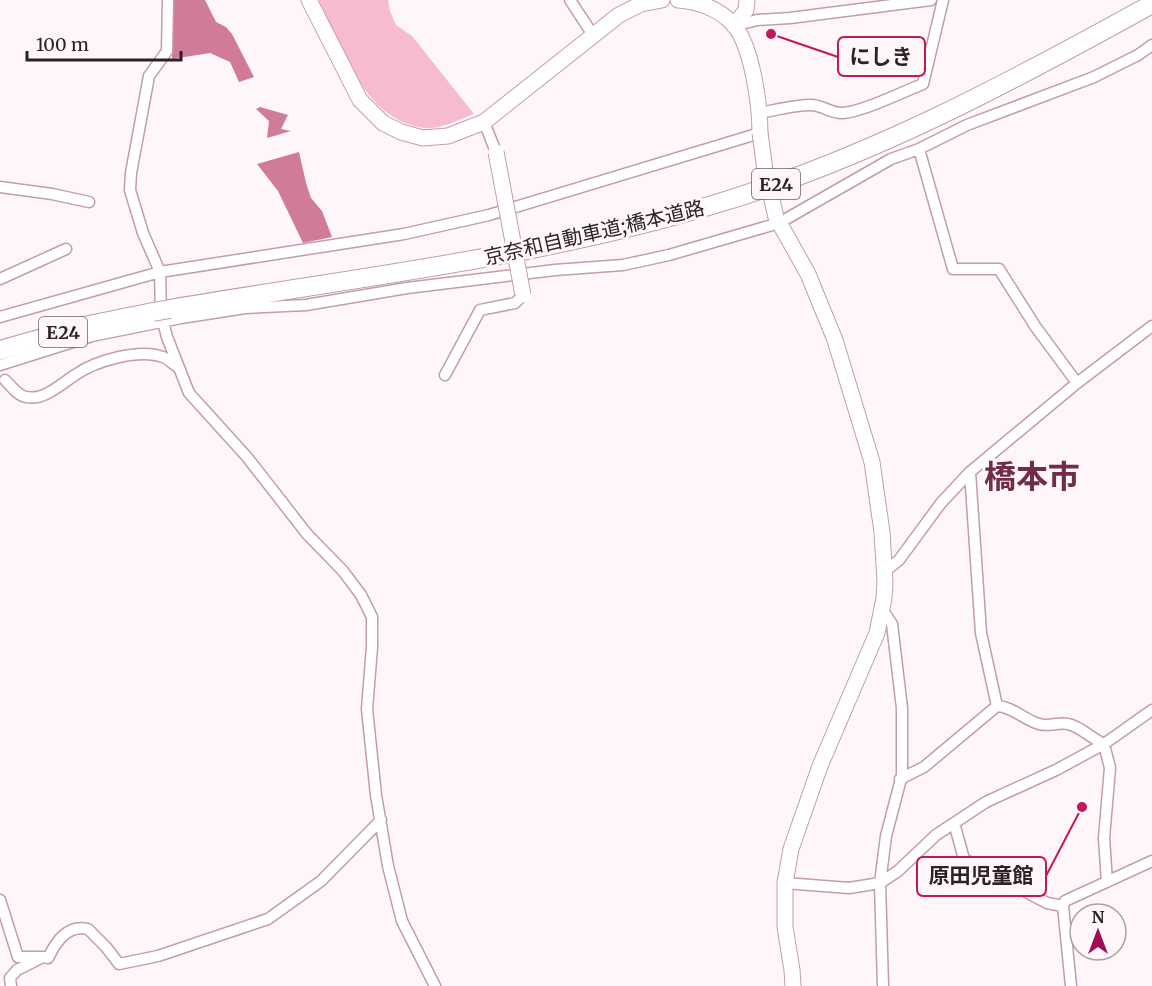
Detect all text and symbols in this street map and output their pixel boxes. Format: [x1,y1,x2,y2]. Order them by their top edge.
scale bar [27,24,182,62]
text: 100 m [36,33,89,56]
callout: にしき [838,37,925,76]
text: にしき [850,43,913,70]
road number: E24 [752,169,800,199]
street label: 京奈和自動車道;橋本道路 [482,194,707,270]
road number: E24 [39,317,87,347]
district label: 橋本市 [984,457,1080,497]
callout: 原田児童館 [917,857,1046,896]
text: 原田児童館 [929,862,1034,889]
north arrow [1068,902,1128,962]
text: N [1092,907,1105,927]

